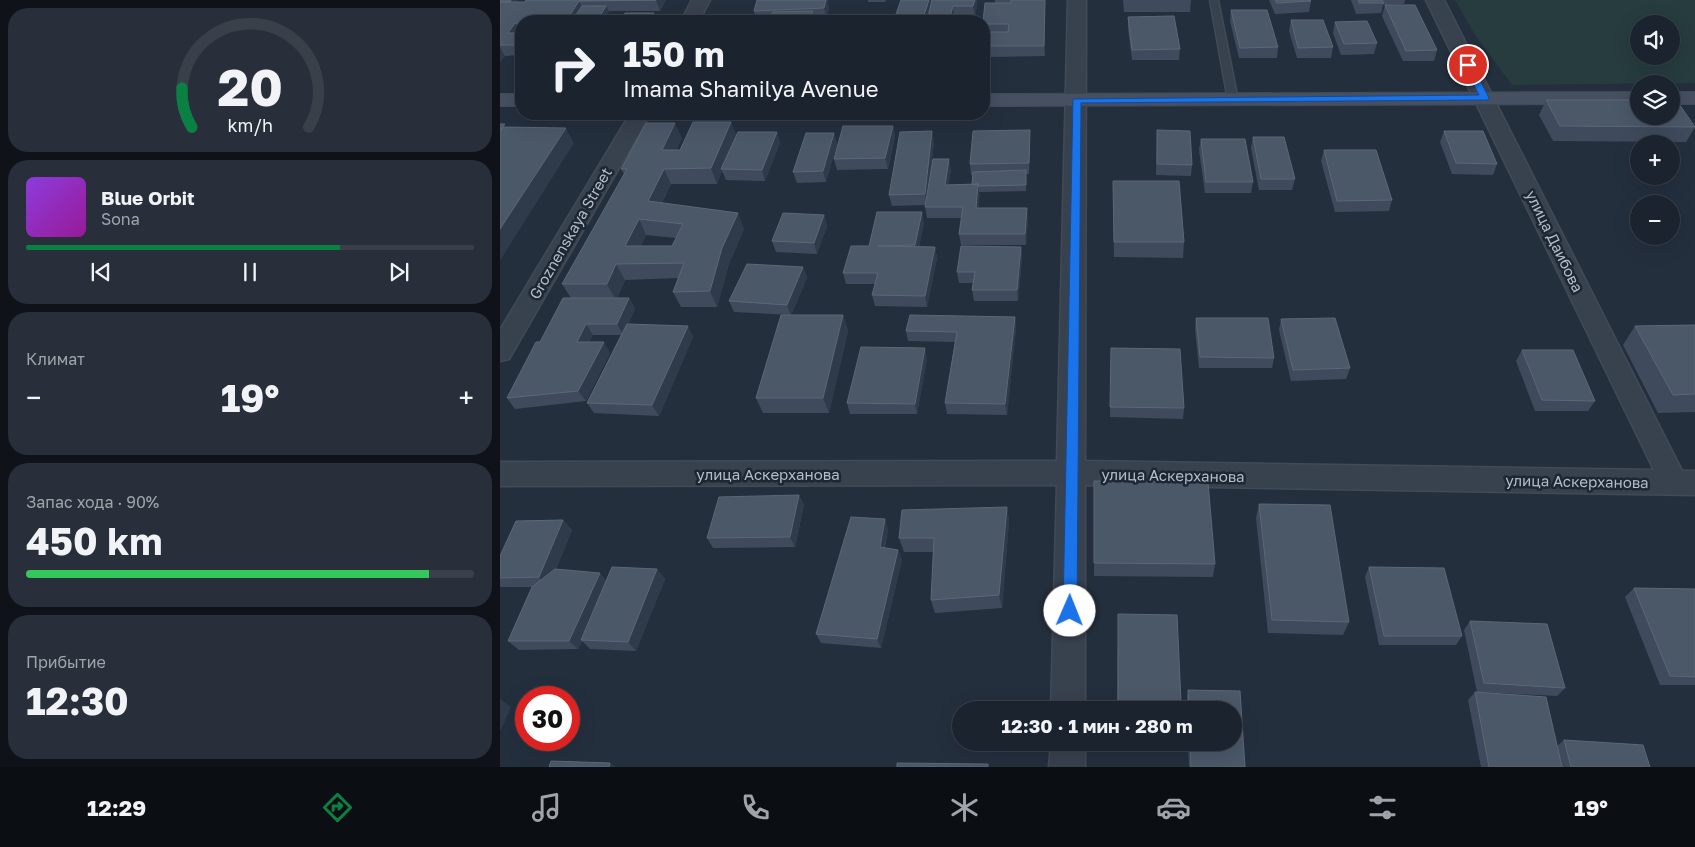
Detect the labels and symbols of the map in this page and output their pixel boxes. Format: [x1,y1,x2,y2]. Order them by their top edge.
pin [1447,44,1489,86]
street label: Groznenskaya Street [525,164,615,302]
street label: улица Даибова [1523,187,1587,295]
street label: улица Аскерханова [696,465,840,483]
street label: улица Аскерханова [1101,465,1245,485]
street label: улица Аскерханова [1505,471,1649,491]
position arrow [1043,584,1095,636]
speed limit sign: 30 [515,686,580,751]

